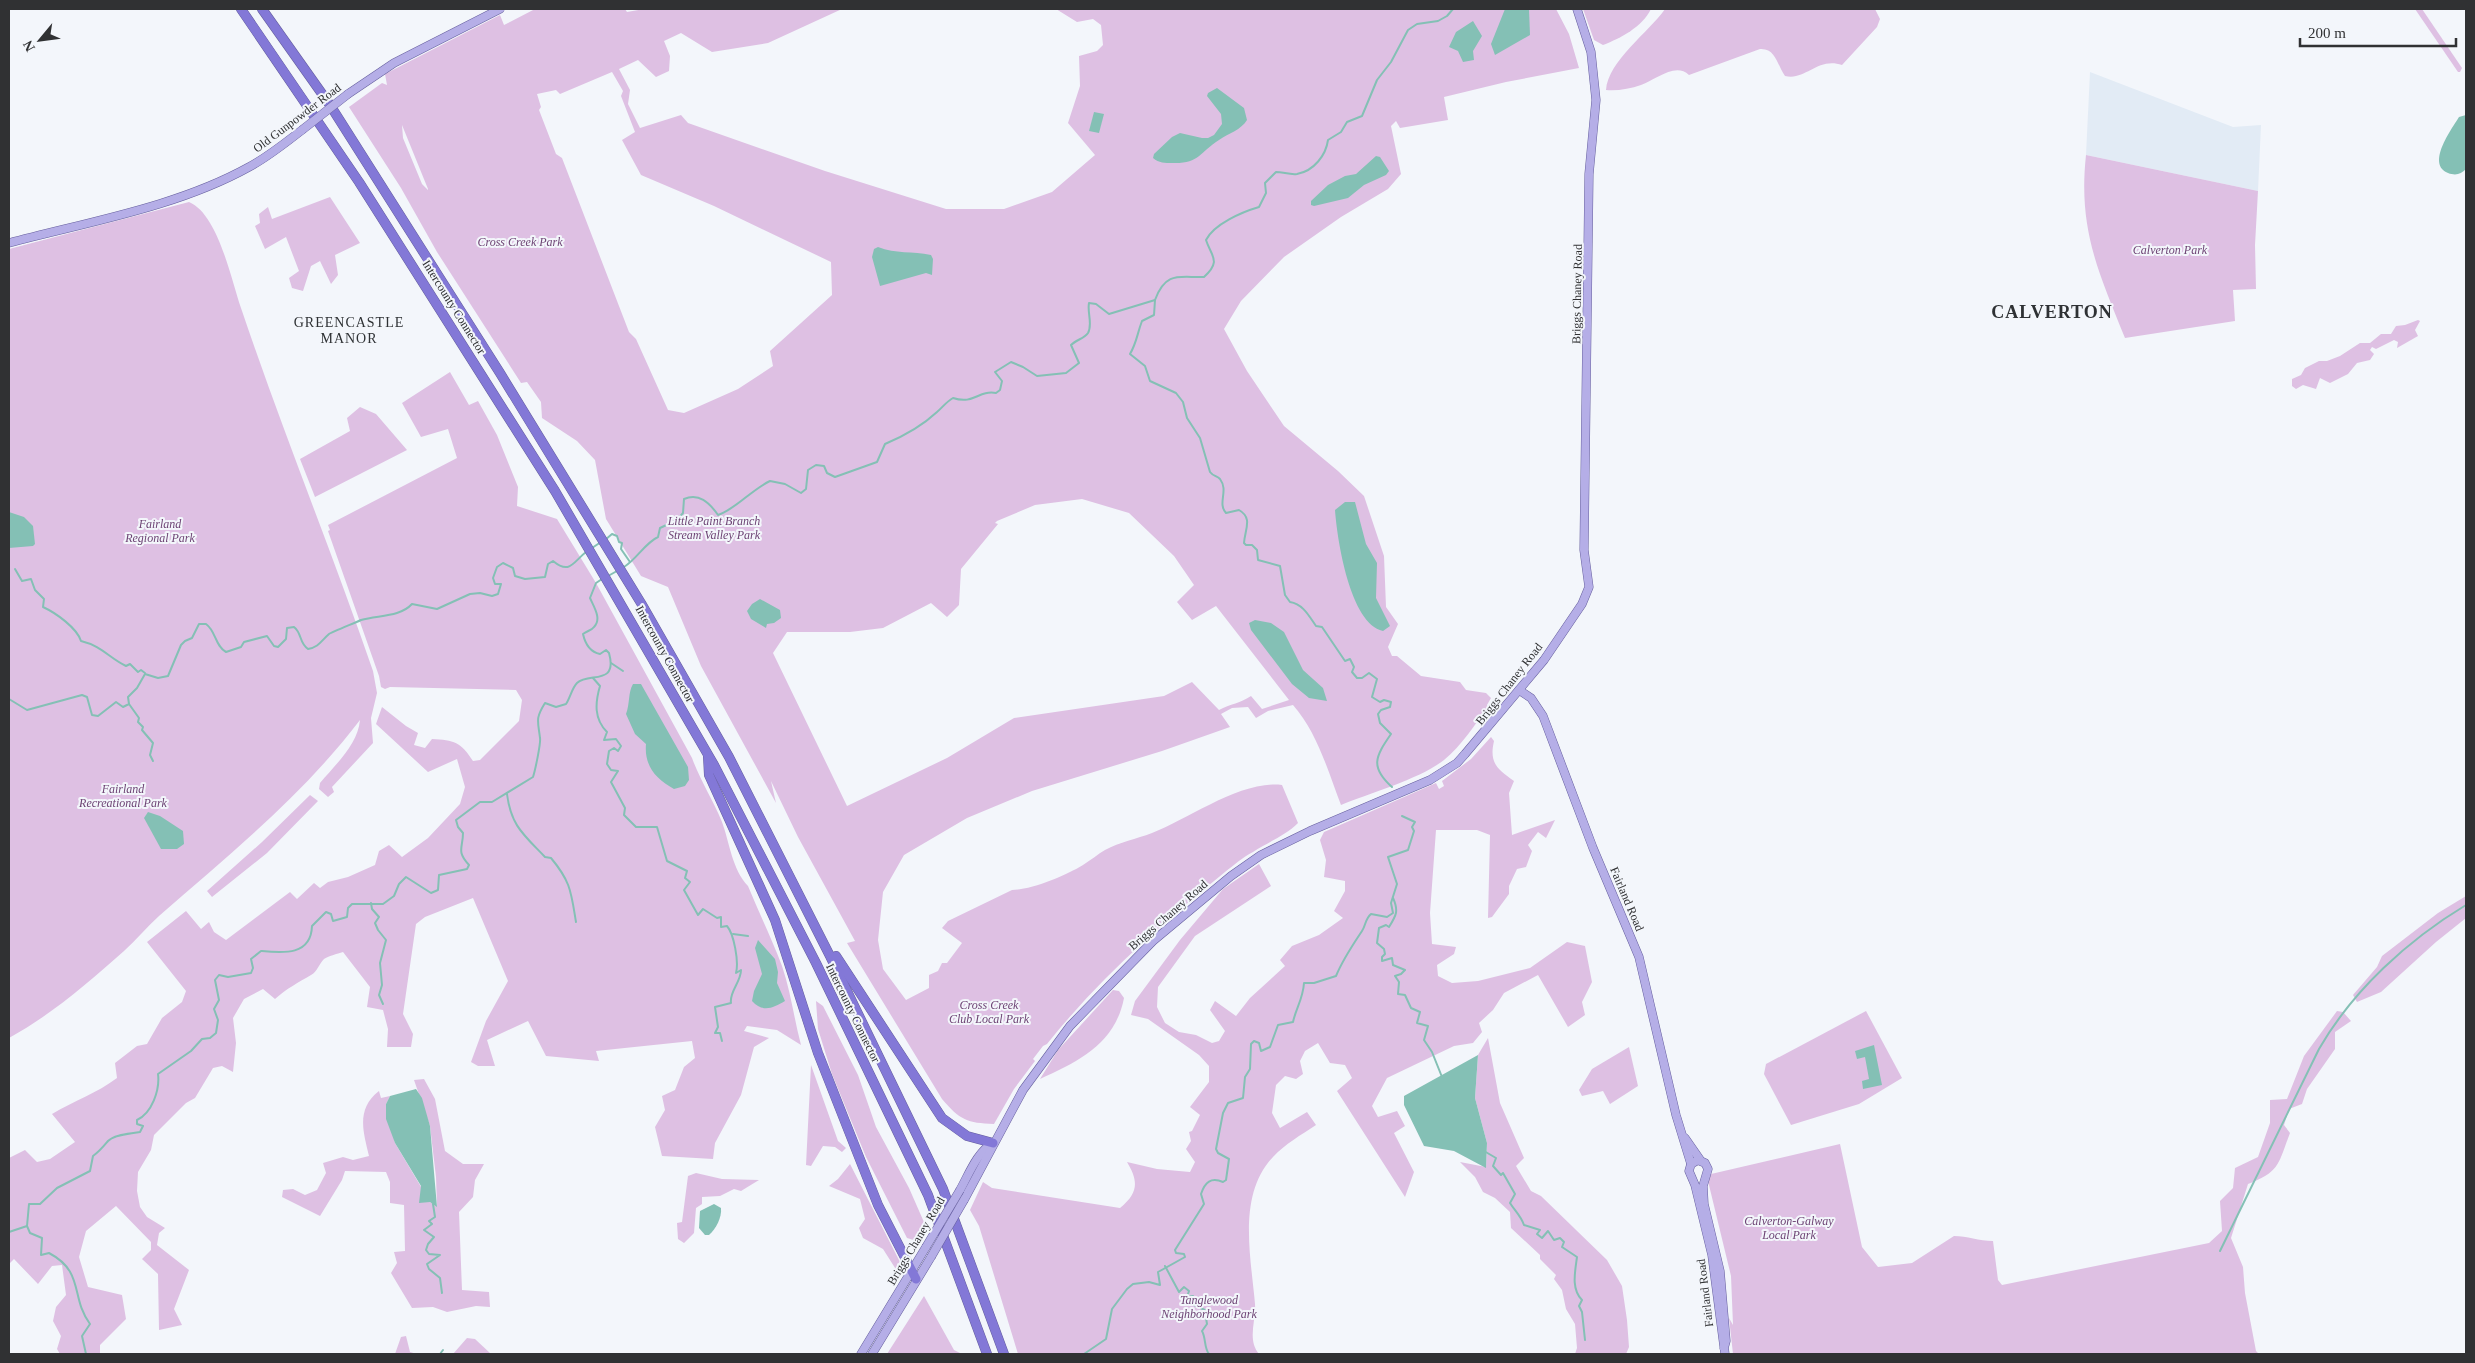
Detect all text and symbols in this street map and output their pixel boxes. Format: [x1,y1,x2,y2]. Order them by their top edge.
north arrow [15,15,65,65]
scale bar [2300,15,2456,47]
text: 200 m [2308,25,2346,41]
text: N [20,38,38,54]
street label: Old Gunpowder Road [250,81,344,155]
park label: Cross Creek Park [477,235,563,249]
park label: Calverton Park [2133,243,2208,257]
street label: Briggs Chaney Road [1569,244,1585,344]
street label: Intercounty Connector [419,257,489,357]
district label: CALVERTON [1991,302,2113,322]
district label: GREENCASTLE MANOR [294,315,404,346]
park label: Little Paint Branch Stream Valley Park [667,514,761,542]
park label: Fairland Regional Park [124,517,195,545]
street label: Intercounty Connector [633,603,697,705]
street label: Briggs Chaney Road [1473,640,1545,728]
park label: Fairland Recreational Park [78,782,168,810]
street label: Fairland Road [1607,865,1647,933]
street label: Briggs Chaney Road [1126,877,1210,953]
street label: Intercounty Connector [823,961,883,1065]
park label: Cross Creek Club Local Park [949,998,1030,1026]
street label: Briggs Chaney Road [884,1195,948,1287]
park label: Calverton-Galway Local Park [1744,1214,1834,1242]
street label: Fairland Road [1694,1258,1716,1328]
park label: Tanglewood Neighborhood Park [1160,1293,1257,1321]

